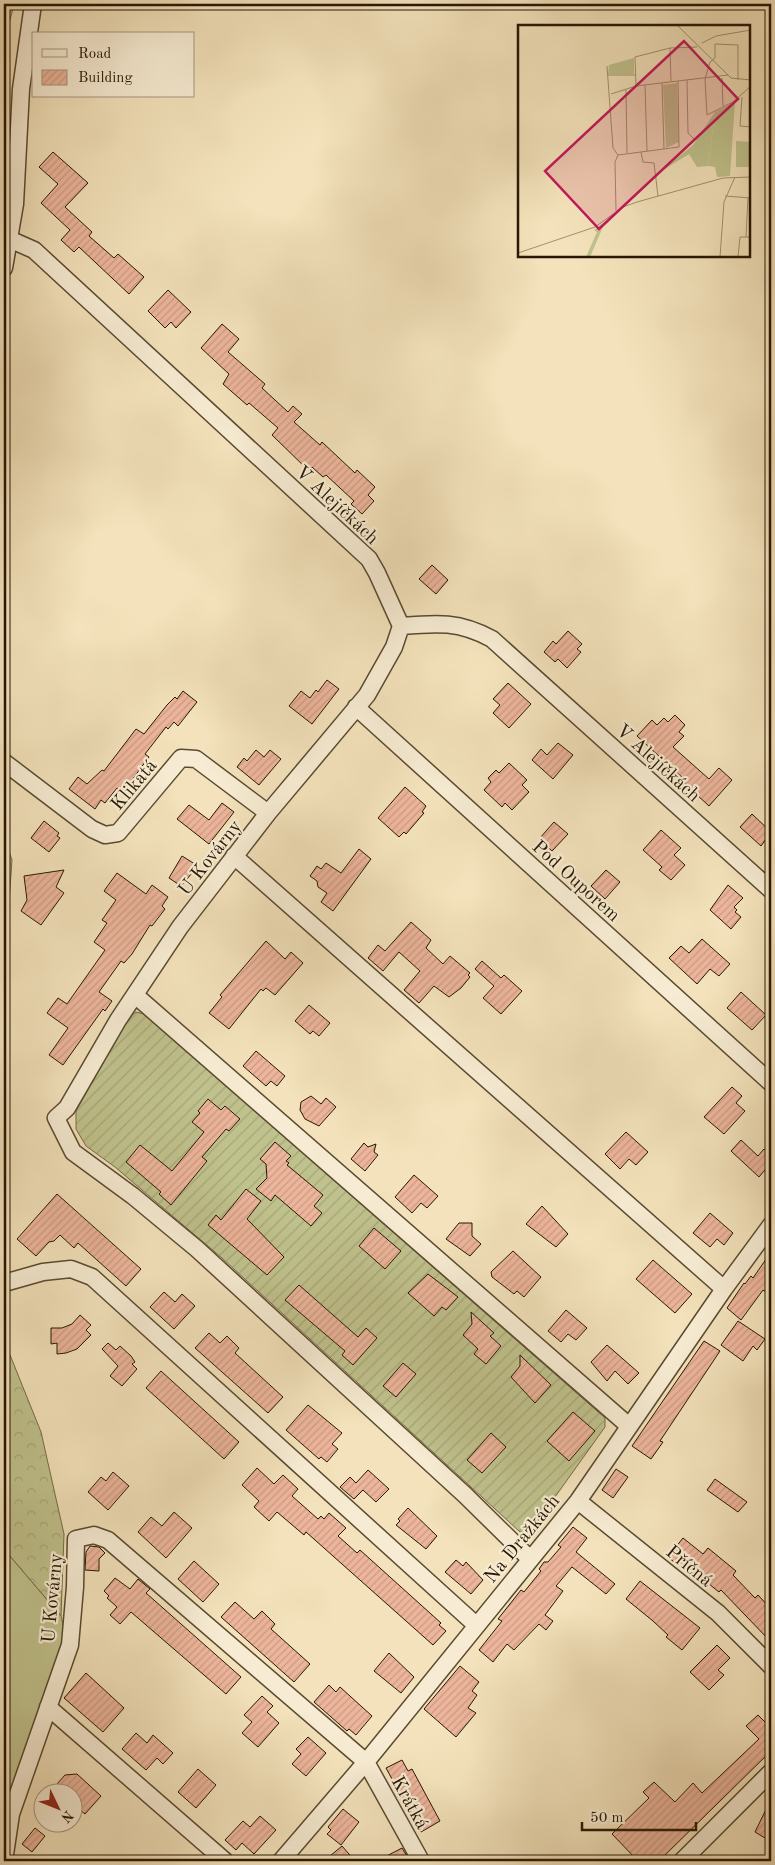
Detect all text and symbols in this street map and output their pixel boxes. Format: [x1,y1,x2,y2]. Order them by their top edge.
inset map [518,25,750,258]
legend [32,32,195,98]
text: Road [78,47,112,62]
text: Building [78,71,133,86]
street label: V Alejíčkách [291,463,381,549]
street label: V Alejíčkách [612,721,703,806]
street label: Klikatá [108,756,162,815]
street label: U Kovárny [176,817,246,900]
street label: Pod Ouporem [528,838,623,926]
street label: Na Dražkách [482,1492,564,1587]
street label: Příčná [662,1543,716,1592]
street label: U Kovárny [40,1553,67,1644]
street label: Krátká [387,1773,431,1833]
north arrow [32,1782,82,1832]
scale bar [582,1800,696,1832]
text: N [58,1807,76,1825]
text: 50 m [590,1811,624,1826]

